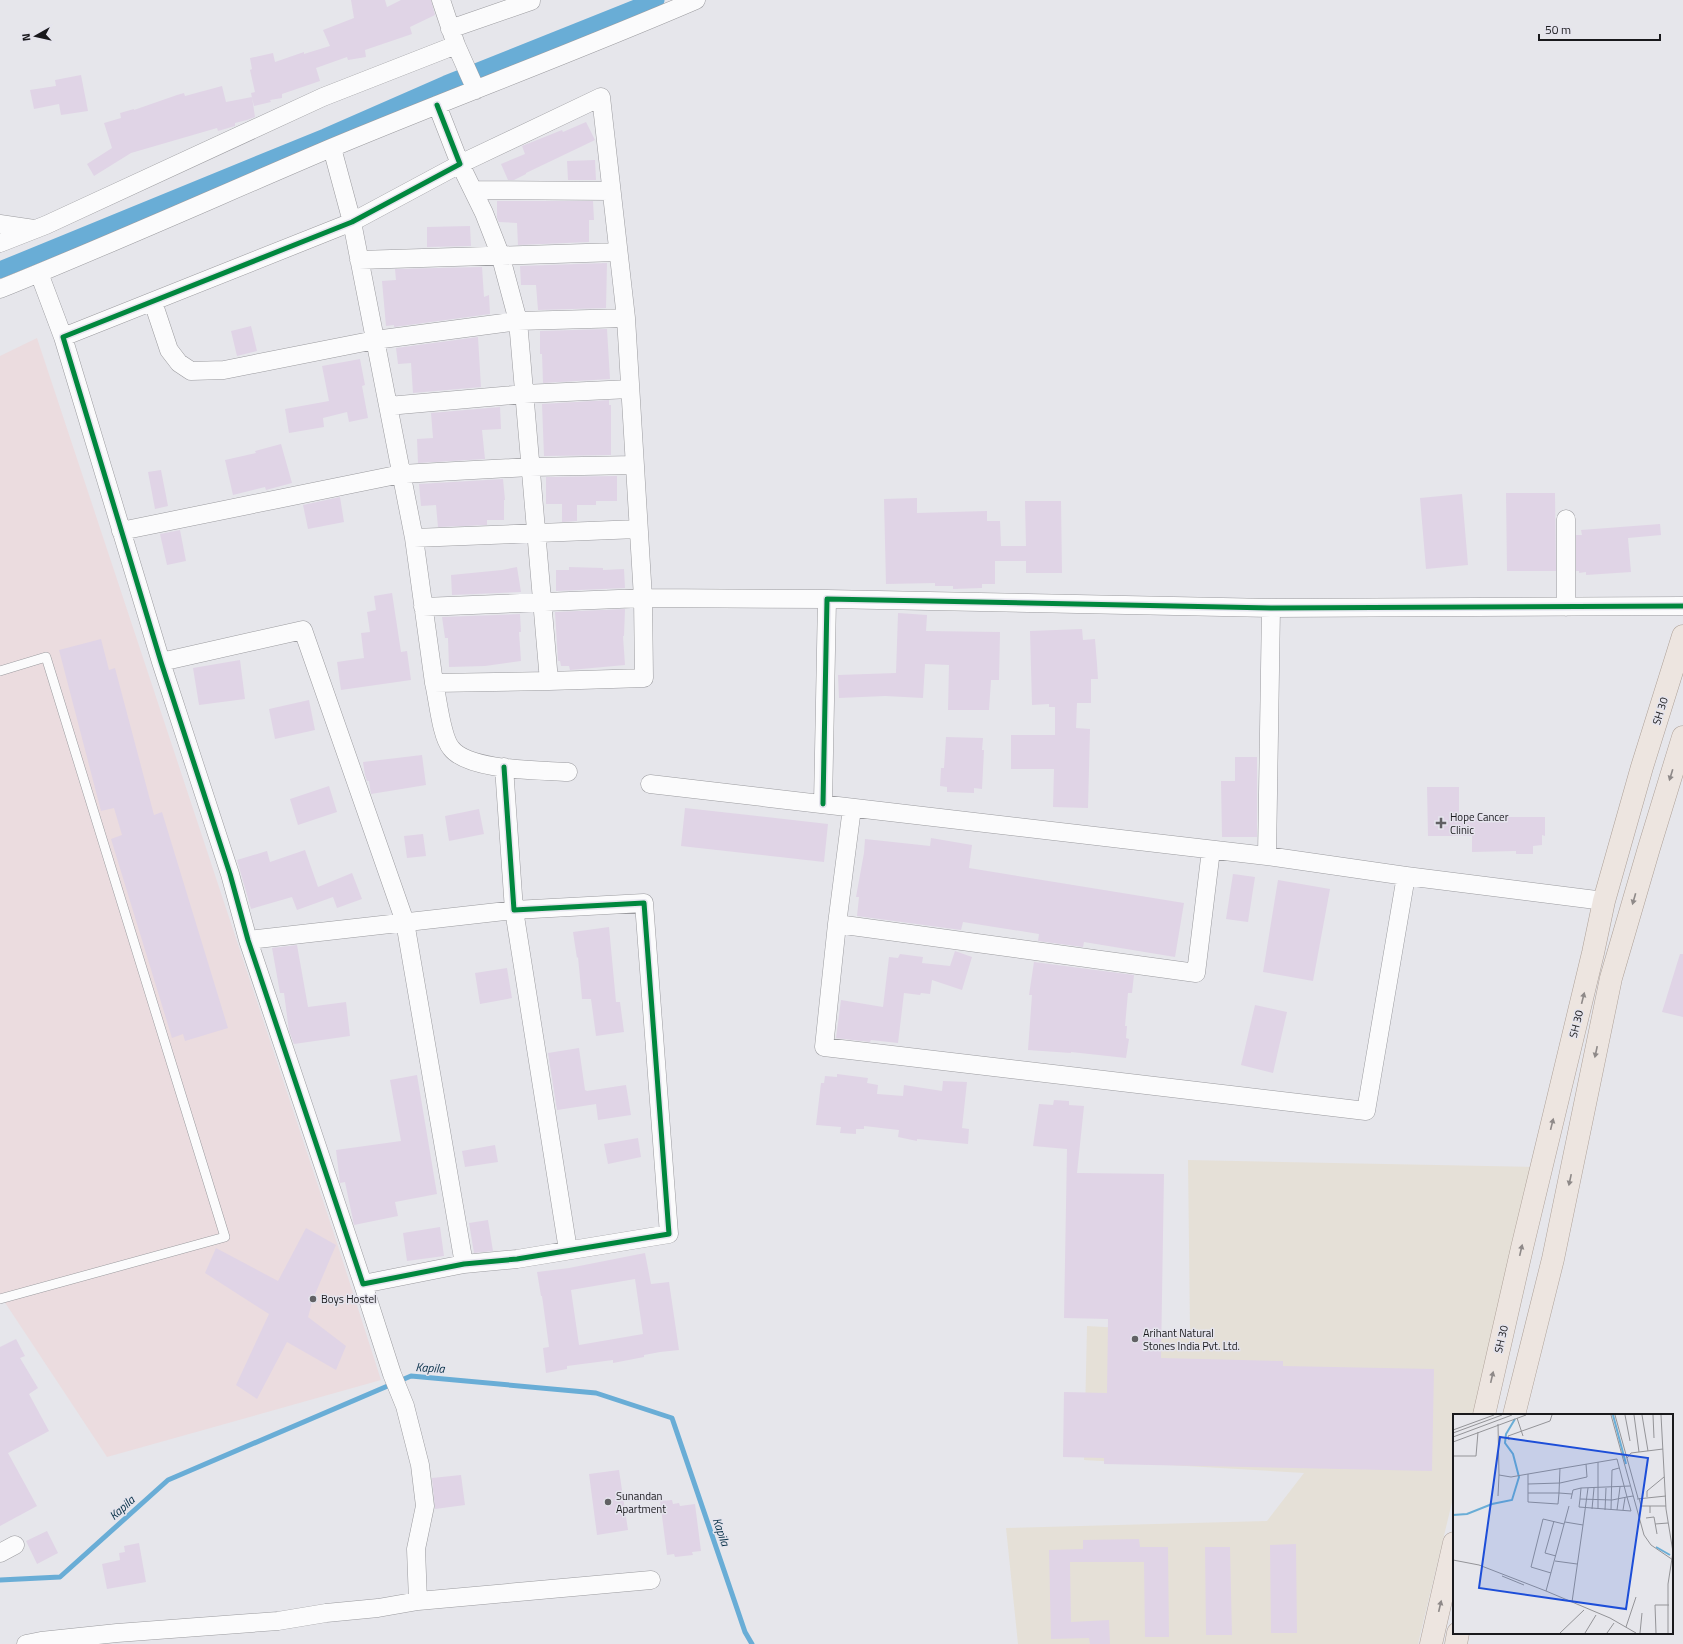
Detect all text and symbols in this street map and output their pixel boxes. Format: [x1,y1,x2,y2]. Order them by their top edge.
north arrow [16,16,56,56]
scale bar [1539,16,1660,42]
text: 50 m [1545,20,1571,39]
text: N [18,33,35,42]
street label: SH 30 [1648,695,1672,727]
one-way arrow [1668,769,1674,781]
place label: Hope Cancer Clinic [1450,809,1509,838]
marker: Hope Cancer Clinic [1435,817,1447,829]
one-way arrow [1631,893,1637,905]
one-way arrow [1580,991,1586,1004]
street label: SH 30 [1565,1008,1587,1040]
one-way arrow [1593,1046,1599,1059]
one-way arrow [1549,1118,1555,1130]
one-way arrow [1566,1174,1572,1186]
one-way arrow [1519,1244,1525,1257]
place label: Boys Hostel [321,1291,377,1307]
marker: Boys Hostel [308,1294,318,1304]
street label: SH 30 [1490,1323,1512,1355]
place label: Arihant Natural Stones India Pvt. Ltd. [1143,1325,1240,1354]
marker: Arihant Natural Stones India Pvt. Ltd. [1130,1334,1140,1344]
water label: Kapila [415,1357,446,1378]
one-way arrow [1490,1371,1496,1383]
inset map [1453,1414,1673,1634]
place label: Sunandan Apartment [616,1488,666,1517]
water label: Kapila [105,1490,140,1524]
marker: Sunandan Apartment [603,1497,613,1507]
water label: Kapila [708,1515,736,1550]
one-way arrow [1437,1600,1443,1612]

